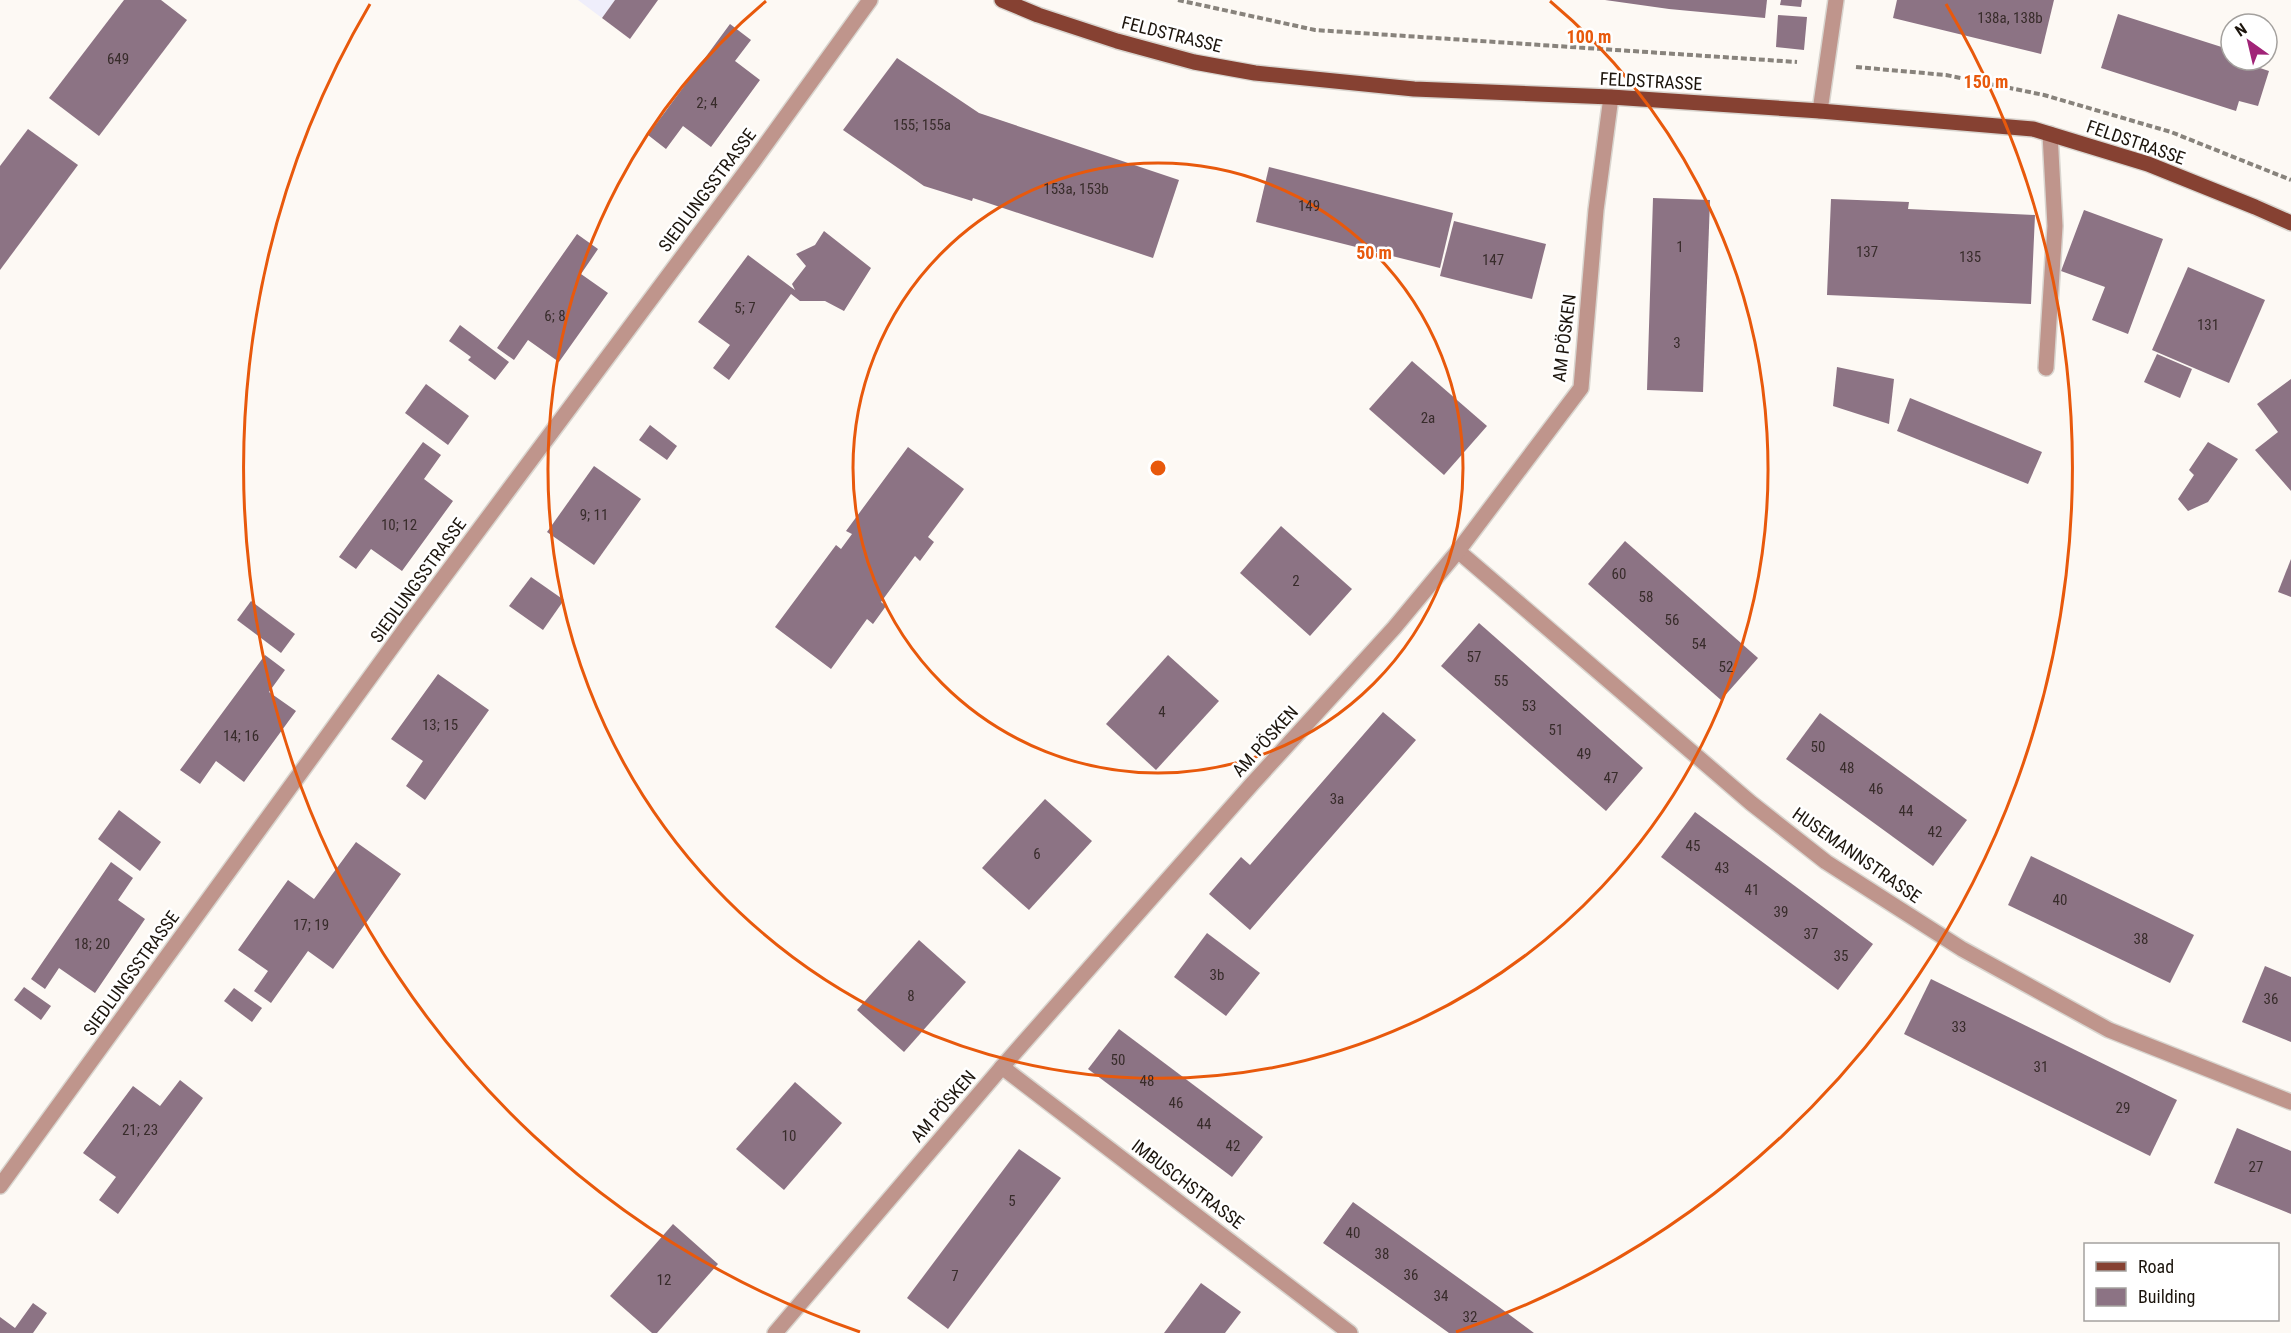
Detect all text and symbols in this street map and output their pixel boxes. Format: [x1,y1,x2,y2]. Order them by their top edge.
house number: 138a, 138b [1977,9,2043,27]
street label: FELDSTRASSE [1120,11,1224,57]
north arrow [2219,12,2279,72]
text: N [2232,19,2250,41]
text: 100 m [1567,26,1611,47]
house number: 649 [107,50,129,68]
street label: FELDSTRASSE [1599,68,1703,94]
text: 150 m [1964,71,2008,92]
house number: 2; 4 [696,94,718,112]
street label: FELDSTRASSE [2084,115,2188,169]
house number: 155; 155a [893,116,951,134]
street label: SIEDLUNGSSTRASSE [654,124,760,256]
house number: 153a, 153b [1043,180,1109,198]
house number: 149 [1298,197,1320,215]
house number: 1 [1676,238,1684,256]
text: 50 m [1356,242,1392,263]
house number: 137 [1856,243,1878,261]
house number: 135 [1959,248,1981,266]
house number: 147 [1482,251,1504,269]
street label: AM PÖSKEN [1548,293,1580,383]
house number: 5; 7 [734,299,756,317]
house number: 6; 8 [544,307,566,325]
house number: 131 [2197,316,2219,334]
house number: 3 [1673,334,1681,352]
house number: 2a [1421,409,1435,427]
centre of rings [1148,458,1168,478]
house number: 9; 11 [580,506,608,524]
street label: SIEDLUNGSSTRASSE [366,514,470,646]
house number: 10; 12 [381,516,417,534]
house number: 60 [1612,565,1626,583]
house number: 2 [1292,572,1300,590]
house number: 58 [1639,588,1653,606]
house number: 56 [1665,611,1679,629]
house number: 54 [1692,635,1706,653]
house number: 57 [1467,648,1481,666]
house number: 52 [1719,658,1733,676]
house number: 55 [1494,672,1508,690]
house number: 53 [1522,697,1536,715]
street label: AM PÖSKEN [1228,701,1302,781]
house number: 4 [1158,703,1166,721]
house number: 13; 15 [422,716,458,734]
house number: 51 [1549,721,1563,739]
house number: 14; 16 [223,727,259,745]
house number: 50 [1811,738,1825,756]
house number: 49 [1577,745,1591,763]
house number: 48 [1840,759,1854,777]
house number: 47 [1604,769,1618,787]
house number: 46 [1869,780,1883,798]
house number: 3a [1330,790,1344,808]
house number: 44 [1899,802,1913,820]
street label: HUSEMANNSTRASSE [1789,803,1925,907]
house number: 42 [1928,823,1942,841]
house number: 45 [1686,837,1700,855]
house number: 6 [1033,845,1041,863]
house number: 43 [1715,859,1729,877]
house number: 41 [1745,881,1759,899]
house number: 40 [2053,891,2067,909]
house number: 39 [1774,903,1788,921]
street label: SIEDLUNGSSTRASSE [79,907,183,1039]
house number: 17; 19 [293,916,329,934]
house number: 37 [1804,925,1818,943]
house number: 38 [2134,930,2148,948]
house number: 18; 20 [74,935,110,953]
house number: 35 [1834,947,1848,965]
house number: 3b [1210,966,1224,984]
house number: 8 [907,987,915,1005]
house number: 36 [2264,990,2278,1008]
house number: 33 [1952,1018,1966,1036]
house number: 50 [1111,1051,1125,1069]
house number: 31 [2034,1058,2048,1076]
street label: AM PÖSKEN [906,1066,980,1146]
house number: 48 [1140,1072,1154,1090]
house number: 46 [1169,1094,1183,1112]
house number: 29 [2116,1099,2130,1117]
house number: 44 [1197,1115,1211,1133]
house number: 21; 23 [122,1121,158,1139]
house number: 10 [782,1127,796,1145]
street label: IMBUSCHSTRASSE [1128,1135,1248,1233]
house number: 42 [1226,1137,1240,1155]
house number: 27 [2249,1158,2263,1176]
house number: 5 [1008,1192,1016,1210]
house number: 40 [1346,1224,1360,1242]
legend [2084,1243,2279,1321]
house number: 38 [1375,1245,1389,1263]
text: Road [2138,1256,2174,1277]
house number: 36 [1404,1266,1418,1284]
house number: 7 [951,1267,959,1285]
house number: 12 [657,1271,671,1289]
text: Building [2138,1286,2195,1307]
house number: 34 [1434,1287,1448,1305]
house number: 32 [1463,1308,1477,1326]

